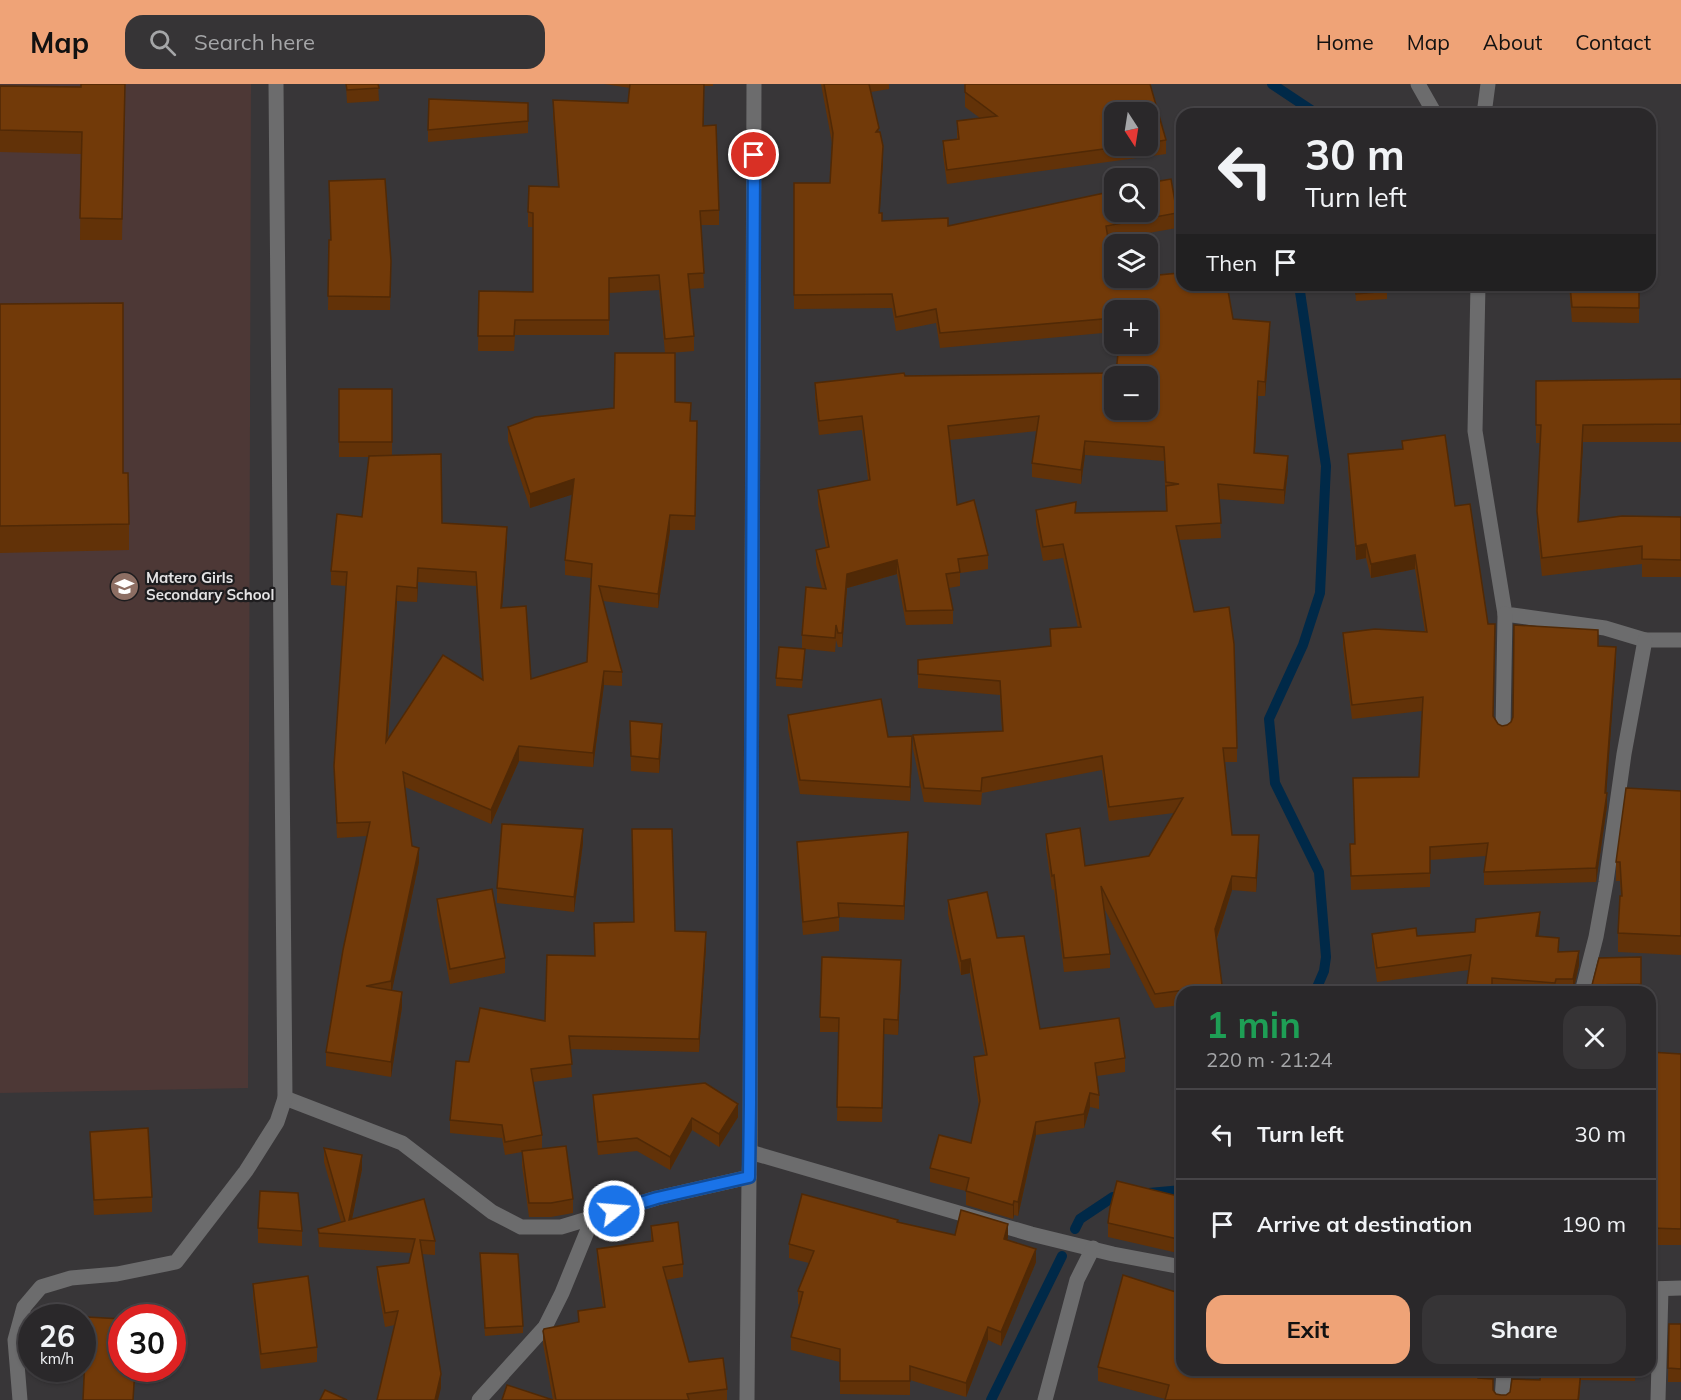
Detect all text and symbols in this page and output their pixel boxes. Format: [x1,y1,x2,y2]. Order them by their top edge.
search box [125,15,545,69]
text: Map [30,25,89,60]
icon: search [146,26,179,59]
text: Search here [194,28,315,56]
text: Home [1316,29,1374,55]
text: Map [1407,29,1450,55]
text: About [1483,29,1542,55]
text: Contact [1575,29,1651,55]
north arrow [1104,102,1158,156]
map controls [1104,102,1158,420]
text: 30 m [1305,128,1405,181]
pin [728,129,779,180]
icon: left [1206,132,1284,210]
icon: arrive [737,138,770,171]
button: search [1104,168,1158,222]
text: Turn left [1305,180,1407,214]
button: layers [1104,234,1158,288]
icon: arrive [1269,246,1302,279]
text: Then [1206,249,1257,277]
button: + [1104,300,1158,354]
button: − [1104,366,1158,420]
place label: Matero Girls Secondary School [146,568,274,604]
school or university icon: Matero Girls Secondary School [109,570,141,602]
text: 1 min [1206,1002,1301,1047]
button: close [1563,1006,1626,1069]
text: 220 m · 21:24 [1206,1047,1332,1072]
icon: left [1206,1118,1239,1151]
text: Turn left [1257,1120,1344,1148]
text: 30 m [1575,1120,1626,1148]
position arrow [582,1179,646,1243]
icon: arrive [1206,1208,1239,1241]
text: Arrive at destination [1257,1210,1472,1238]
text: 190 m [1561,1210,1626,1238]
button: Exit [1206,1295,1410,1364]
button: Share [1422,1295,1626,1364]
speed limit sign: 30 [108,1304,186,1382]
text: 26 [39,1317,75,1355]
text: km/h [40,1349,74,1368]

